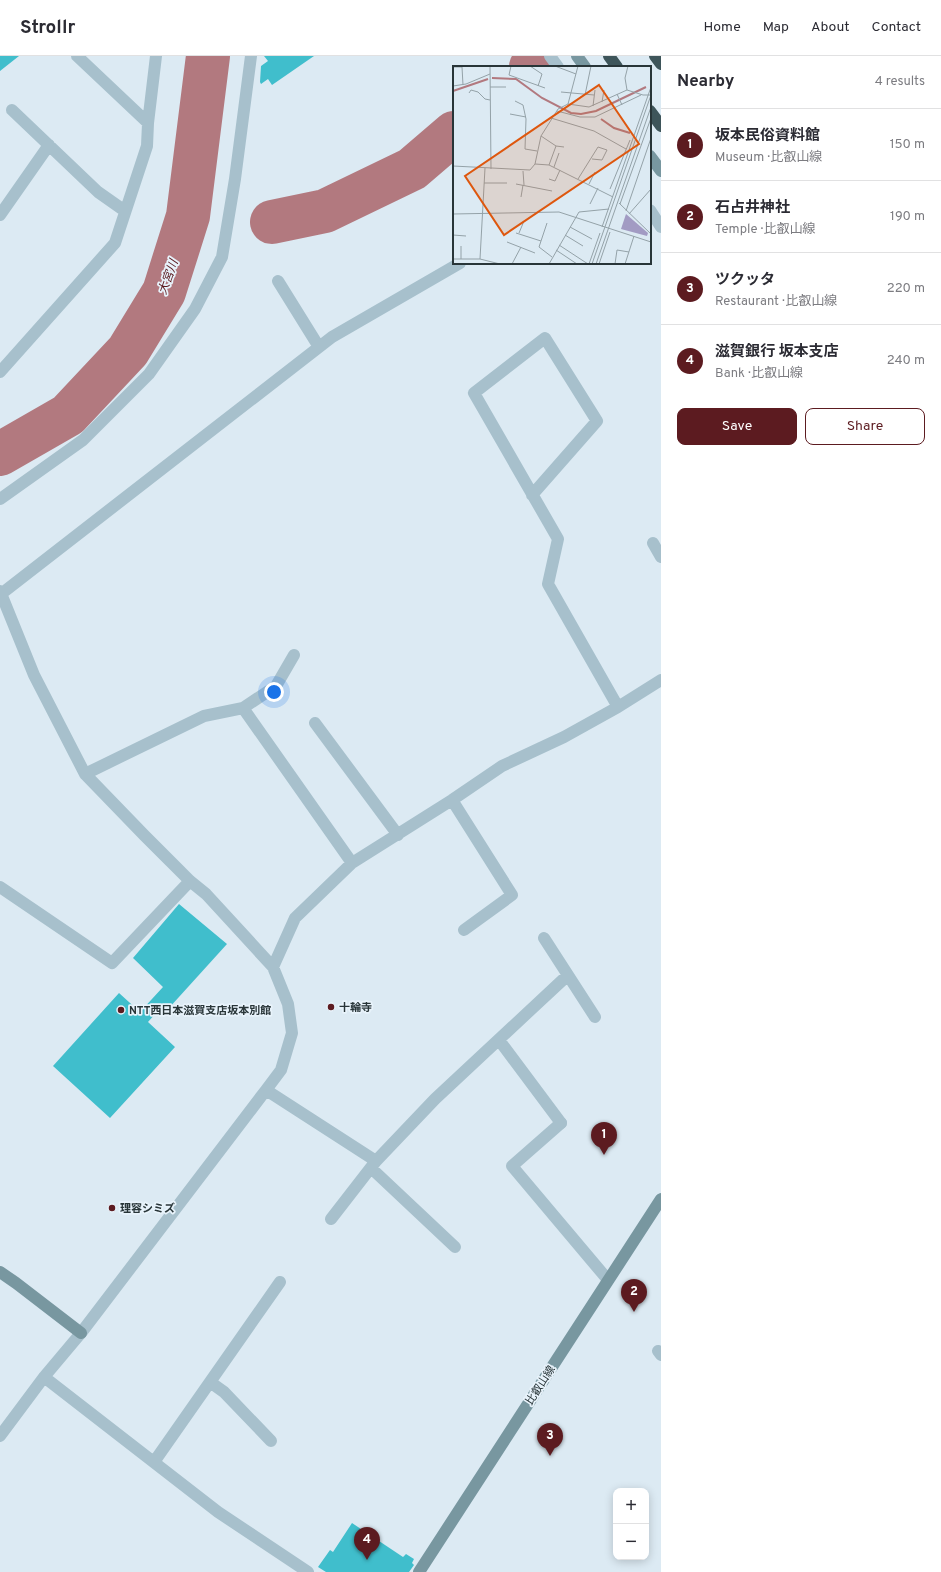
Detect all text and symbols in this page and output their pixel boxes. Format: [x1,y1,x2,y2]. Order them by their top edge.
text: Strollr [20,16,75,40]
text: Home [704,19,741,36]
text: Map [763,19,789,36]
text: About [811,19,850,36]
text: Contact [872,19,921,36]
inset map [453,66,651,264]
text: Nearby [677,71,734,93]
text: 4 results [875,74,925,90]
text: 坂本民俗資料館 [715,127,820,146]
text: 1 [687,137,693,153]
text: 150 m [890,137,925,153]
text: Museum · 比叡山線 [715,150,822,166]
text: 石占井神社 [715,199,790,218]
text: 2 [686,209,694,225]
text: 190 m [890,209,925,225]
text: Temple · 比叡山線 [715,222,816,238]
water label: 大宮川 [155,256,183,297]
text: ツクッタ [715,271,775,290]
text: 3 [686,281,694,297]
text: 220 m [887,281,925,297]
text: Restaurant · 比叡山線 [715,294,837,310]
text: 滋賀銀行 坂本支店 [715,343,839,362]
text: 4 [686,353,694,369]
text: 240 m [887,353,925,369]
text: Bank · 比叡山線 [715,366,803,382]
button: Save [677,408,797,445]
button: Share [805,408,925,445]
your location [264,682,284,702]
place label: 十輪寺 [339,1001,372,1015]
marker: 十輪寺 [326,1002,336,1012]
place label: NTT西日本滋賀支店坂本別館 [129,1004,271,1018]
marker: NTT西日本滋賀支店坂本別館 [116,1005,126,1015]
pin: 1 [591,1122,617,1155]
place label: 理容シミズ [120,1202,175,1216]
marker: 理容シミズ [107,1203,117,1213]
pin: 2 [621,1279,647,1312]
street label: 比叡山線 [523,1363,559,1408]
pin: 3 [537,1423,563,1456]
map controls [613,1488,649,1560]
button: + [613,1488,649,1524]
button: − [613,1524,649,1560]
pin: 4 [354,1527,380,1560]

